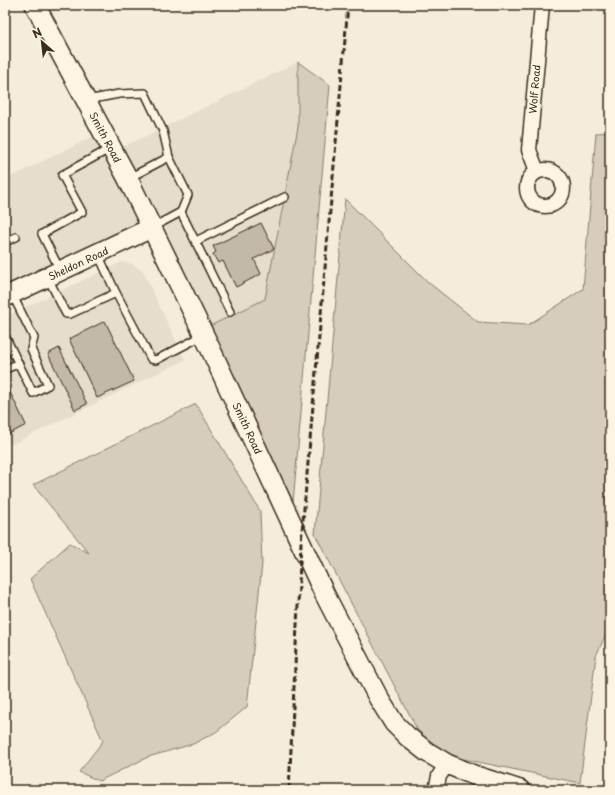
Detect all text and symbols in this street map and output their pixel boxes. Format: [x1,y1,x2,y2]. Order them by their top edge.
north arrow [22,22,62,62]
text: N [29,23,45,42]
street label: Wolf Road [524,64,544,114]
street label: Smith Road [86,109,126,165]
street label: Sheldon Road [45,242,111,284]
street label: Smith Road [229,400,267,457]

